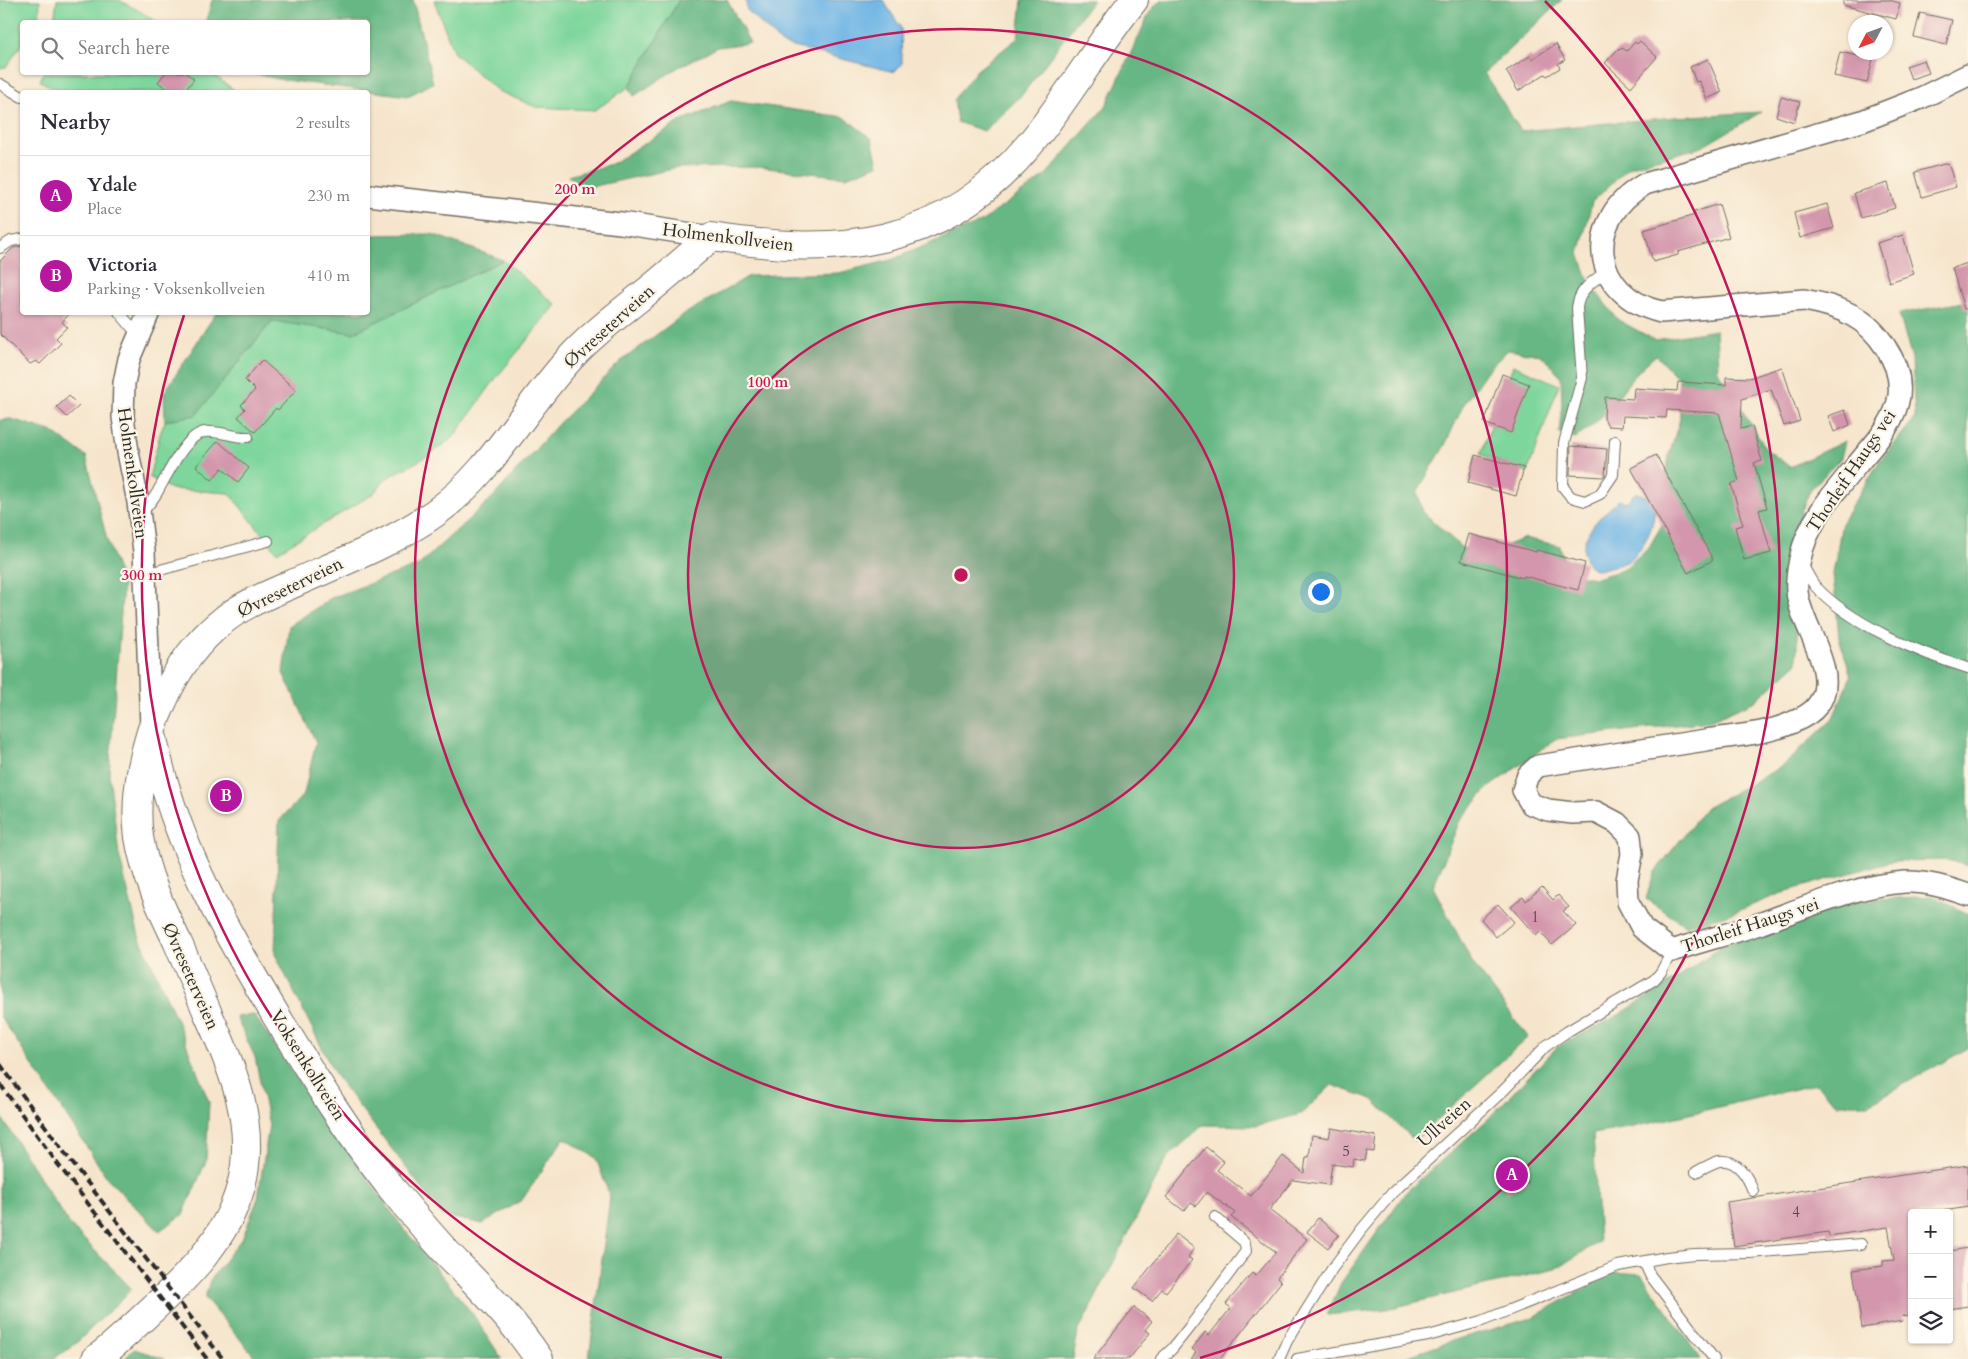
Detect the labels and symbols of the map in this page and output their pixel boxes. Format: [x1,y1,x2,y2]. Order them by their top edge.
north arrow [1848,15,1893,60]
text: 200 m [555,179,596,199]
street label: Holmenkollveien [661,217,796,258]
street label: Øvreseterveien [558,278,661,374]
text: 100 m [748,372,789,392]
street label: Thorleif Haugs vei [1801,405,1902,538]
street label: Holmenkollveien [111,406,154,541]
street label: Øvreseterveien [233,551,348,624]
text: 300 m [122,565,163,585]
centre of rings [952,566,970,584]
your location [1308,579,1334,605]
pin: B [210,777,242,815]
street label: Thorleif Haugs vei [1678,891,1822,960]
house number: 1 [1531,907,1539,927]
street label: Øvreseterveien [156,919,226,1034]
street label: Voksenkollveien [264,1005,352,1126]
street label: Ullveien [1412,1091,1477,1153]
house number: 5 [1342,1141,1350,1161]
pin: A [1496,1156,1528,1194]
house number: 4 [1792,1202,1800,1222]

